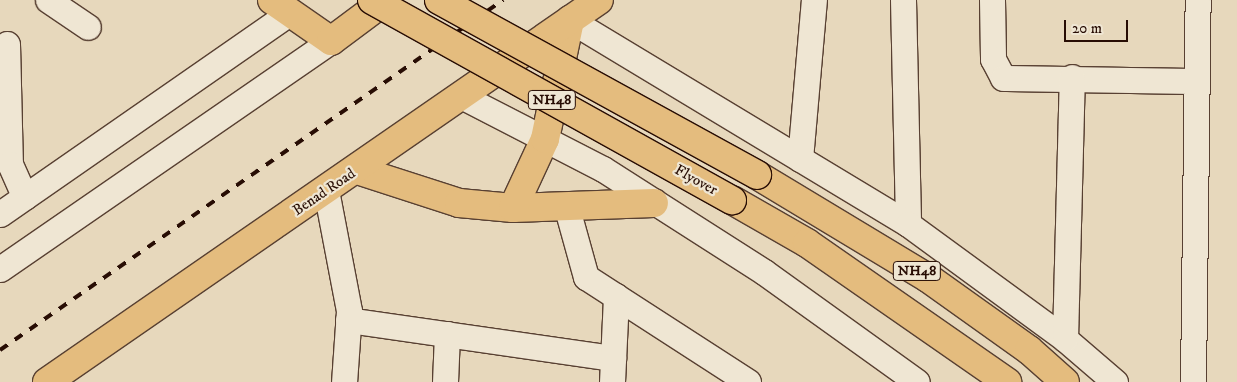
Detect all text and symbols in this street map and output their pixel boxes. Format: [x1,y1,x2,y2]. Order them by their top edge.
scale bar [1067,10,1131,42]
text: 20 m [1072,19,1102,38]
road number: NH48 [527,88,577,112]
street label: Flyover [671,161,721,199]
street label: Benad Road [289,164,359,220]
road number: NH48 [892,260,942,282]

